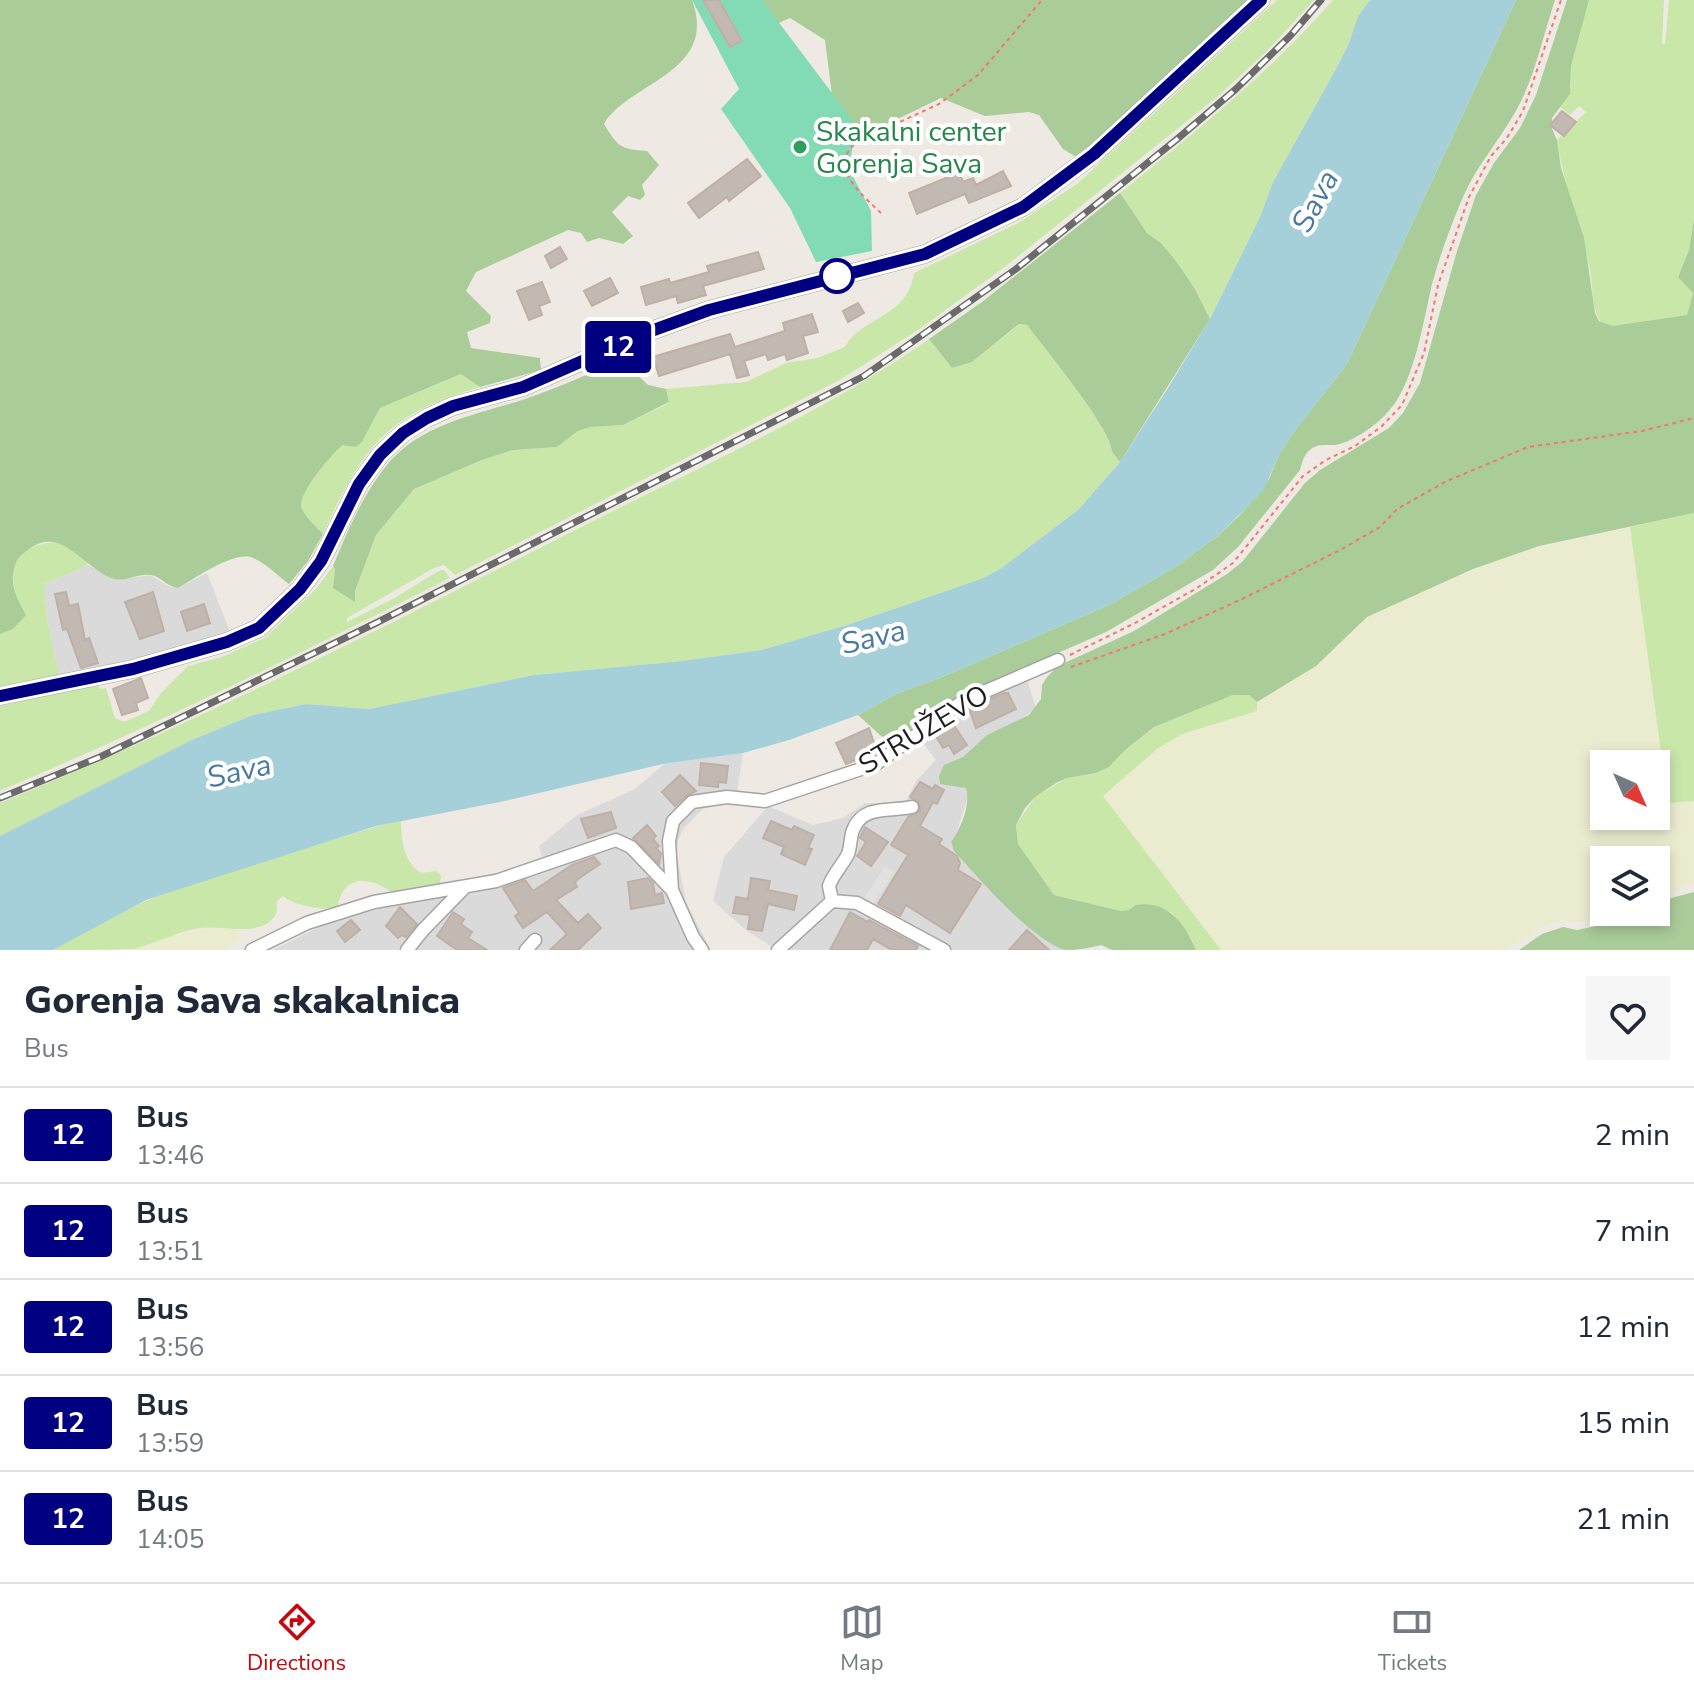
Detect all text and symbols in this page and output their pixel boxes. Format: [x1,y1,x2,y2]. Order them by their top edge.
place label: Skakalni center Gorenja Sava [816,113,1007,183]
marker: Skakalni center Gorenja Sava [791,138,809,156]
water label: Sava [1282,163,1349,240]
unlabelled marker [820,259,854,293]
line badge: 12 [582,321,654,373]
text: 12 [601,328,635,366]
water label: Sava [837,610,910,665]
street label: STRUŽEVO [851,676,996,784]
water label: Sava [203,744,276,799]
north arrow [1590,750,1670,830]
map controls [1590,750,1670,926]
button: layers [1590,846,1670,926]
text: Gorenja Sava skakalnica [24,975,460,1026]
button: heart [1586,976,1670,1060]
text: Bus [24,1031,69,1066]
text: Bus [136,1097,189,1138]
text: 2 min [1595,1115,1670,1156]
text: 12 [51,1116,85,1154]
text: 13:46 [136,1138,204,1173]
text: Bus [136,1193,189,1234]
text: 7 min [1595,1211,1670,1252]
text: 12 [51,1212,85,1250]
text: 13:51 [136,1234,204,1269]
text: Bus [136,1289,189,1330]
text: 12 min [1577,1307,1670,1348]
text: 12 [51,1308,85,1346]
text: 13:56 [136,1330,204,1365]
text: Bus [136,1385,189,1426]
text: 15 min [1577,1403,1670,1444]
text: 12 [51,1404,85,1442]
text: 13:59 [136,1426,204,1461]
text: Bus [136,1481,189,1522]
text: 21 min [1577,1499,1670,1540]
text: 12 [51,1500,85,1538]
text: 14:05 [136,1522,204,1557]
tab: Directions [247,1600,346,1678]
tab: Map [840,1600,884,1678]
tab: Tickets [1378,1600,1447,1678]

